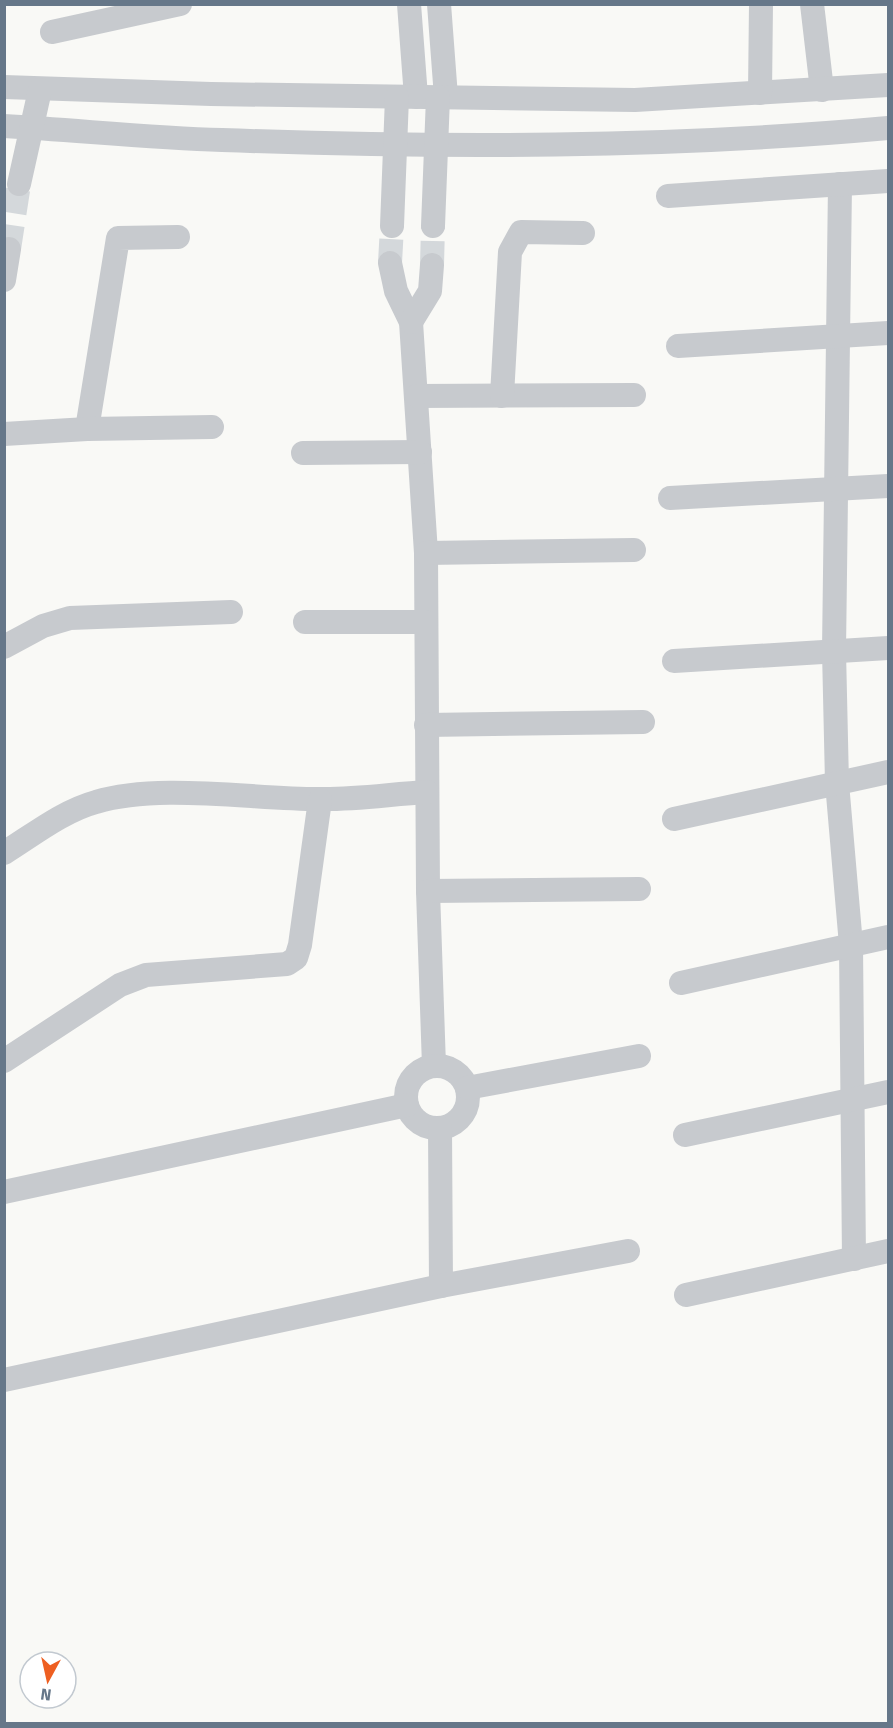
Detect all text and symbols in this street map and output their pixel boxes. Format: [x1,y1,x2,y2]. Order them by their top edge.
north arrow [18,1650,78,1710]
text: N [39,1684,53,1705]

